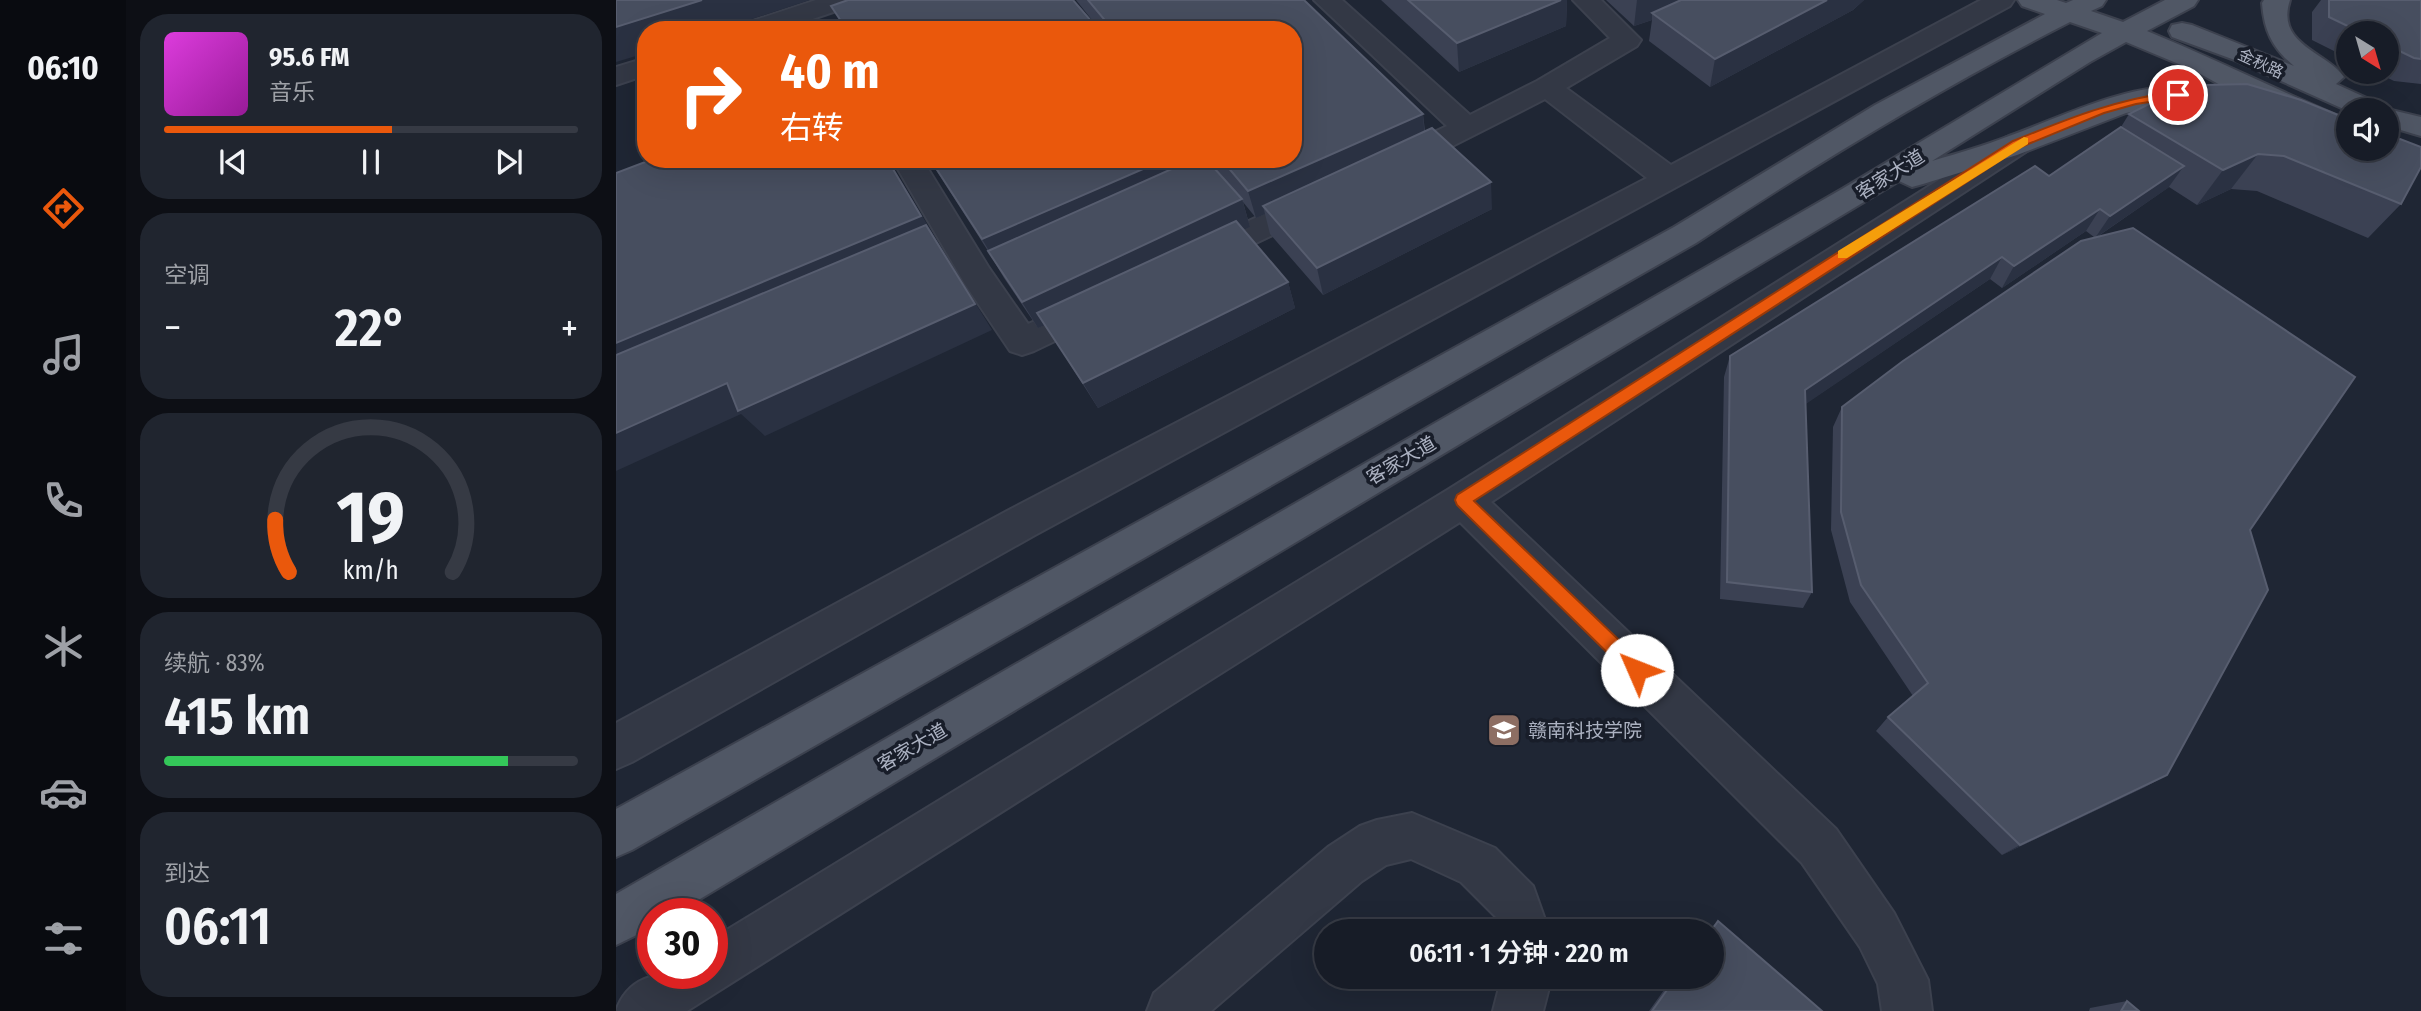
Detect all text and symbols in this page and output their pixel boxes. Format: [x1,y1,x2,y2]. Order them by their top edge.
north arrow [2336,21,2399,84]
map controls [2336,21,2399,161]
text: 95.6 FM [269,42,349,73]
text: 40 m [780,42,880,101]
street label: 金秋路 [2235,45,2287,82]
text: 06:10 [27,49,99,87]
icon: right [665,49,756,140]
pin [2148,65,2208,125]
icon: arrive [2159,76,2197,114]
text: 音乐 [269,78,315,106]
button: sound [2336,98,2399,161]
text: 右转 [780,109,844,147]
icon: previous [214,143,252,181]
icon: pause [352,143,390,181]
icon: next [490,143,528,181]
street label: 客家大道 [1852,145,1929,204]
icon: directions [39,184,88,233]
text: 空调 [164,261,210,289]
text: 22° [335,297,407,360]
text: − [164,305,181,351]
text: + [561,305,578,351]
icon: music [39,330,88,379]
street label: 客家大道 [1363,431,1440,489]
text: 19 [337,474,405,561]
icon: phone [39,476,88,525]
text: km/h [343,555,399,585]
icon: climate [39,622,88,671]
position arrow [1600,633,1674,707]
text: 续航 · 83% [164,649,265,677]
text: 415 km [164,685,311,748]
school or university icon: 赣南科技学院 [1485,711,1523,749]
street label: 客家大道 [874,718,951,776]
place label: 赣南科技学院 [1528,719,1642,742]
icon: car [39,768,88,817]
text: 到达 [164,859,210,887]
text: 06:11 [164,895,271,958]
speed limit sign: 30 [637,898,728,989]
icon: filters [39,914,88,963]
text: 06:11 · 1 分钟 · 220 m [1409,938,1629,969]

